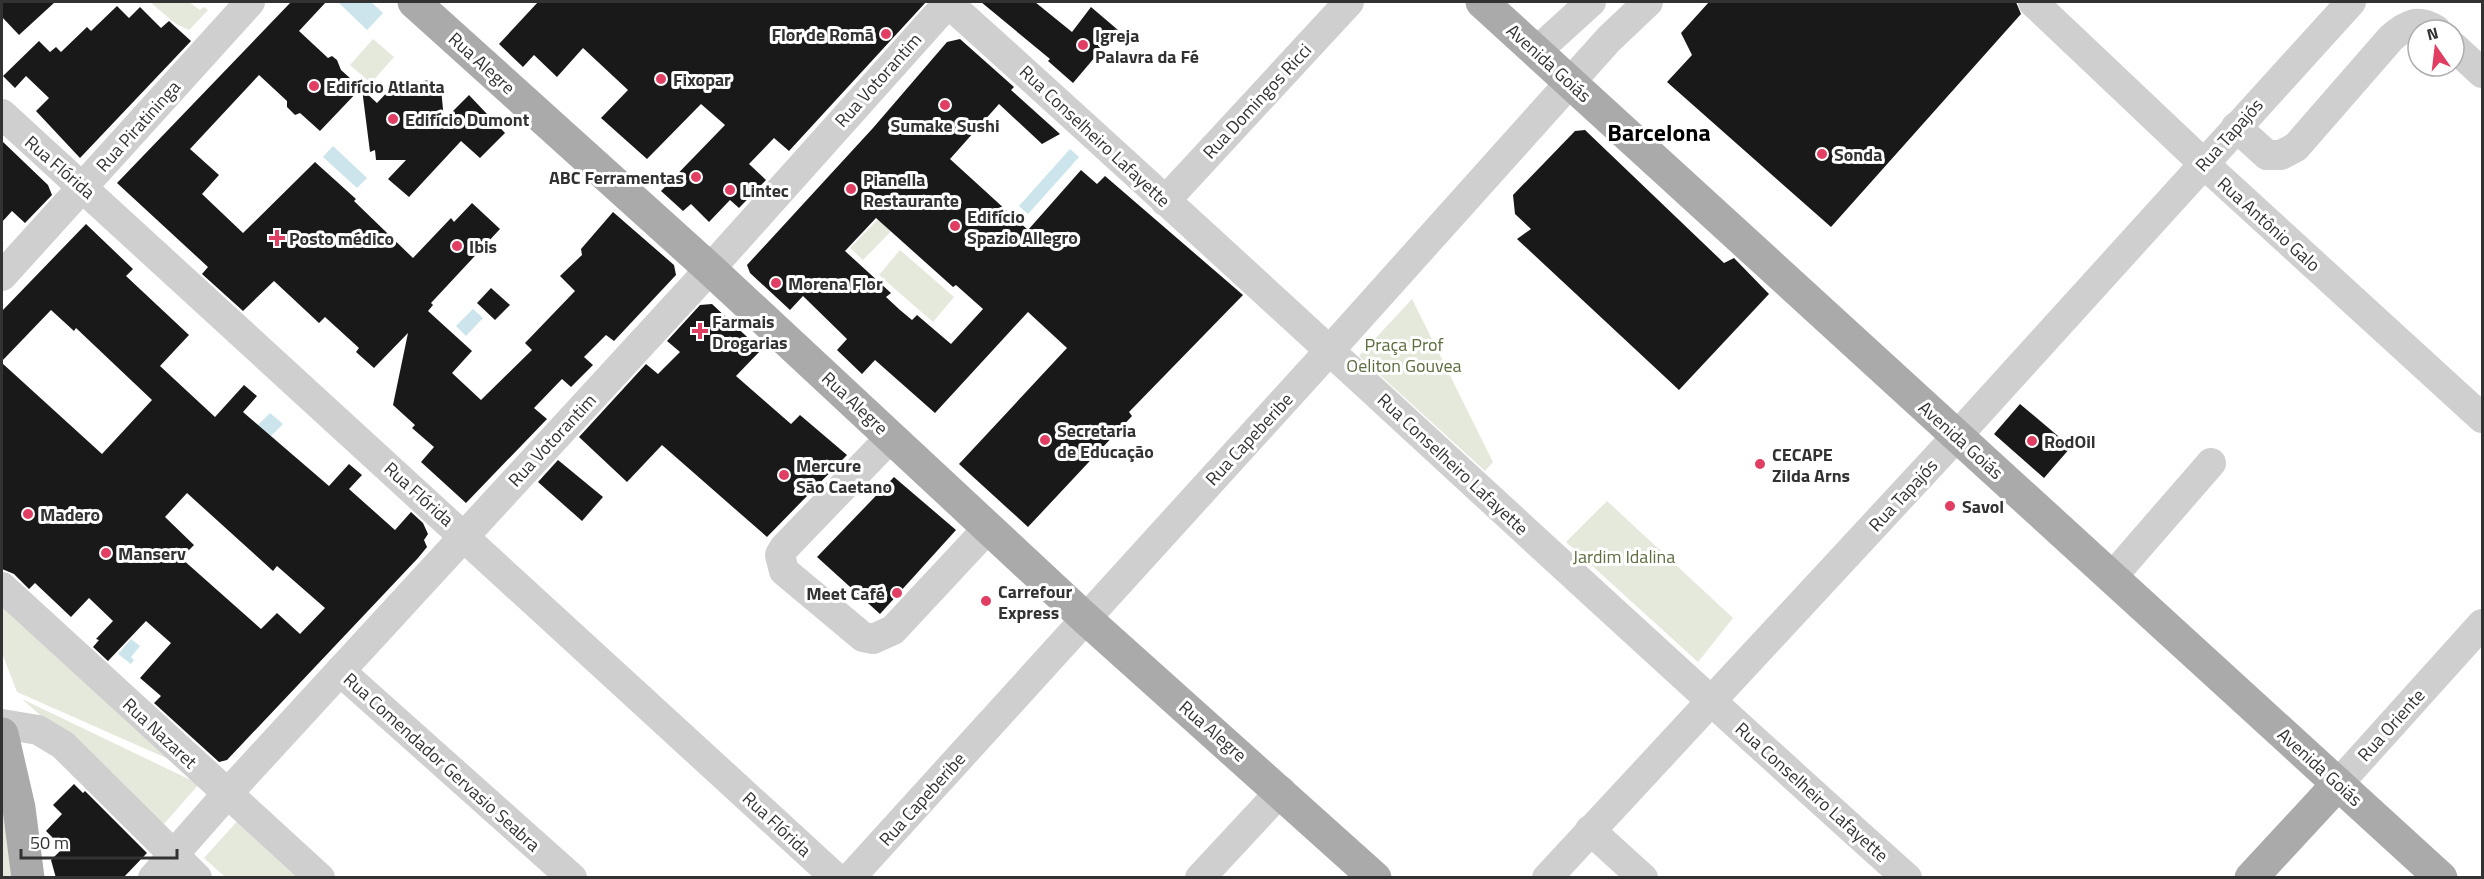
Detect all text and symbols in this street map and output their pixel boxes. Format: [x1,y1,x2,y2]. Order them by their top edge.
street label: Avenida Goiás [1501,17,1597,109]
north arrow [2406,18,2466,78]
text: N [2424,20,2441,46]
place label: Flor de Romã [771,21,874,48]
place label: Igreja Palavra da Fé [1095,22,1199,70]
street label: Rua Alegre [443,26,521,100]
street label: Rua Votorantim [828,27,928,133]
marker: Flor de Romã [879,27,893,41]
street label: Rua Domingos Ricci [1196,37,1318,165]
marker: Igreja Palavra da Fé [1076,38,1090,52]
street label: Rua Conselheiro Lafayette [1013,59,1177,213]
place label: Fixopar [673,66,731,93]
marker: Fixopar [654,72,668,86]
place label: Edifício Atlanta [326,73,445,100]
street label: Rua Piratininga [89,74,187,178]
marker: Edifício Atlanta [307,79,321,93]
street label: Rua Tapajós [2189,92,2269,178]
marker: Sumake Sushi [938,98,952,112]
place label: Edifício Dumont [405,106,530,133]
marker: Edifício Dumont [386,112,400,126]
place label: Sumake Sushi [890,112,1000,139]
district label: Barcelona [1607,114,1711,150]
street label: Rua Flórida [19,129,101,205]
place label: Sonda [1834,141,1882,168]
marker: Sonda [1815,147,1829,161]
place label: ABC Ferramentas [549,164,684,191]
place label: Pianella Restaurante [863,166,959,214]
marker: ABC Ferramentas [689,170,703,184]
street label: Rua Antônio Galo [2211,170,2327,278]
place label: Lintec [742,177,789,204]
marker: Pianella Restaurante [844,182,858,196]
marker: Lintec [723,183,737,197]
place label: Edifício Spazio Allegro [967,203,1078,251]
marker: Edifício Spazio Allegro [948,219,962,233]
place label: Posto médico [289,225,394,252]
marker: Posto médico [270,231,284,245]
place label: Ibis [469,233,497,260]
marker: Ibis [450,239,464,253]
place label: Morena Flor [788,270,883,297]
marker: Morena Flor [769,276,783,290]
place label: Farmais Drogarias [712,308,788,356]
marker: Farmais Drogarias [693,324,707,338]
park label: Praça Prof Oeliton Gouvea [1346,331,1462,379]
street label: Rua Alegre [816,365,894,441]
street label: Rua Votorantim [502,387,602,493]
street label: Rua Capeberibe [1199,387,1299,491]
street label: Rua Conselheiro Lafayette [1371,387,1535,541]
street label: Avenida Goiás [1913,394,2009,486]
place label: Secretaria de Educação [1057,417,1154,465]
place label: RodOil [2044,428,2096,455]
marker: Secretaria de Educação [1038,433,1052,447]
marker: RodOil [2025,434,2039,448]
place label: CECAPE Zilda Arns [1772,441,1850,489]
place label: Mercure São Caetano [796,452,892,500]
street label: Rua Tapajós [1862,453,1944,537]
street label: Rua Flórida [378,455,460,533]
marker: CECAPE Zilda Arns [1753,457,1767,471]
marker: Mercure São Caetano [777,468,791,482]
place label: Savol [1962,493,2004,520]
marker: Savol [1943,499,1957,513]
place label: Madero [40,501,100,528]
marker: Madero [21,507,35,521]
place label: Manserv [118,540,186,567]
park label: Jardim Idalina [1573,543,1675,570]
marker: Manserv [99,546,113,560]
place label: Carrefour Express [998,578,1072,626]
place label: Meet Café [806,580,885,607]
marker: Meet Café [890,586,904,600]
marker: Carrefour Express [979,594,993,608]
street label: Rua Comendador Gervasio Seabra [338,666,546,858]
street label: Rua Oriente [2351,683,2431,767]
street label: Rua Nazaret [117,691,204,775]
street label: Rua Alegre [1173,694,1253,768]
street label: Rua Conselheiro Lafayette [1729,716,1895,868]
street label: Avenida Goiás [2272,721,2368,813]
street label: Rua Capeberibe [872,746,972,852]
street label: Rua Flórida [737,785,817,863]
scale bar [21,822,177,860]
text: 50 m [30,829,69,856]

